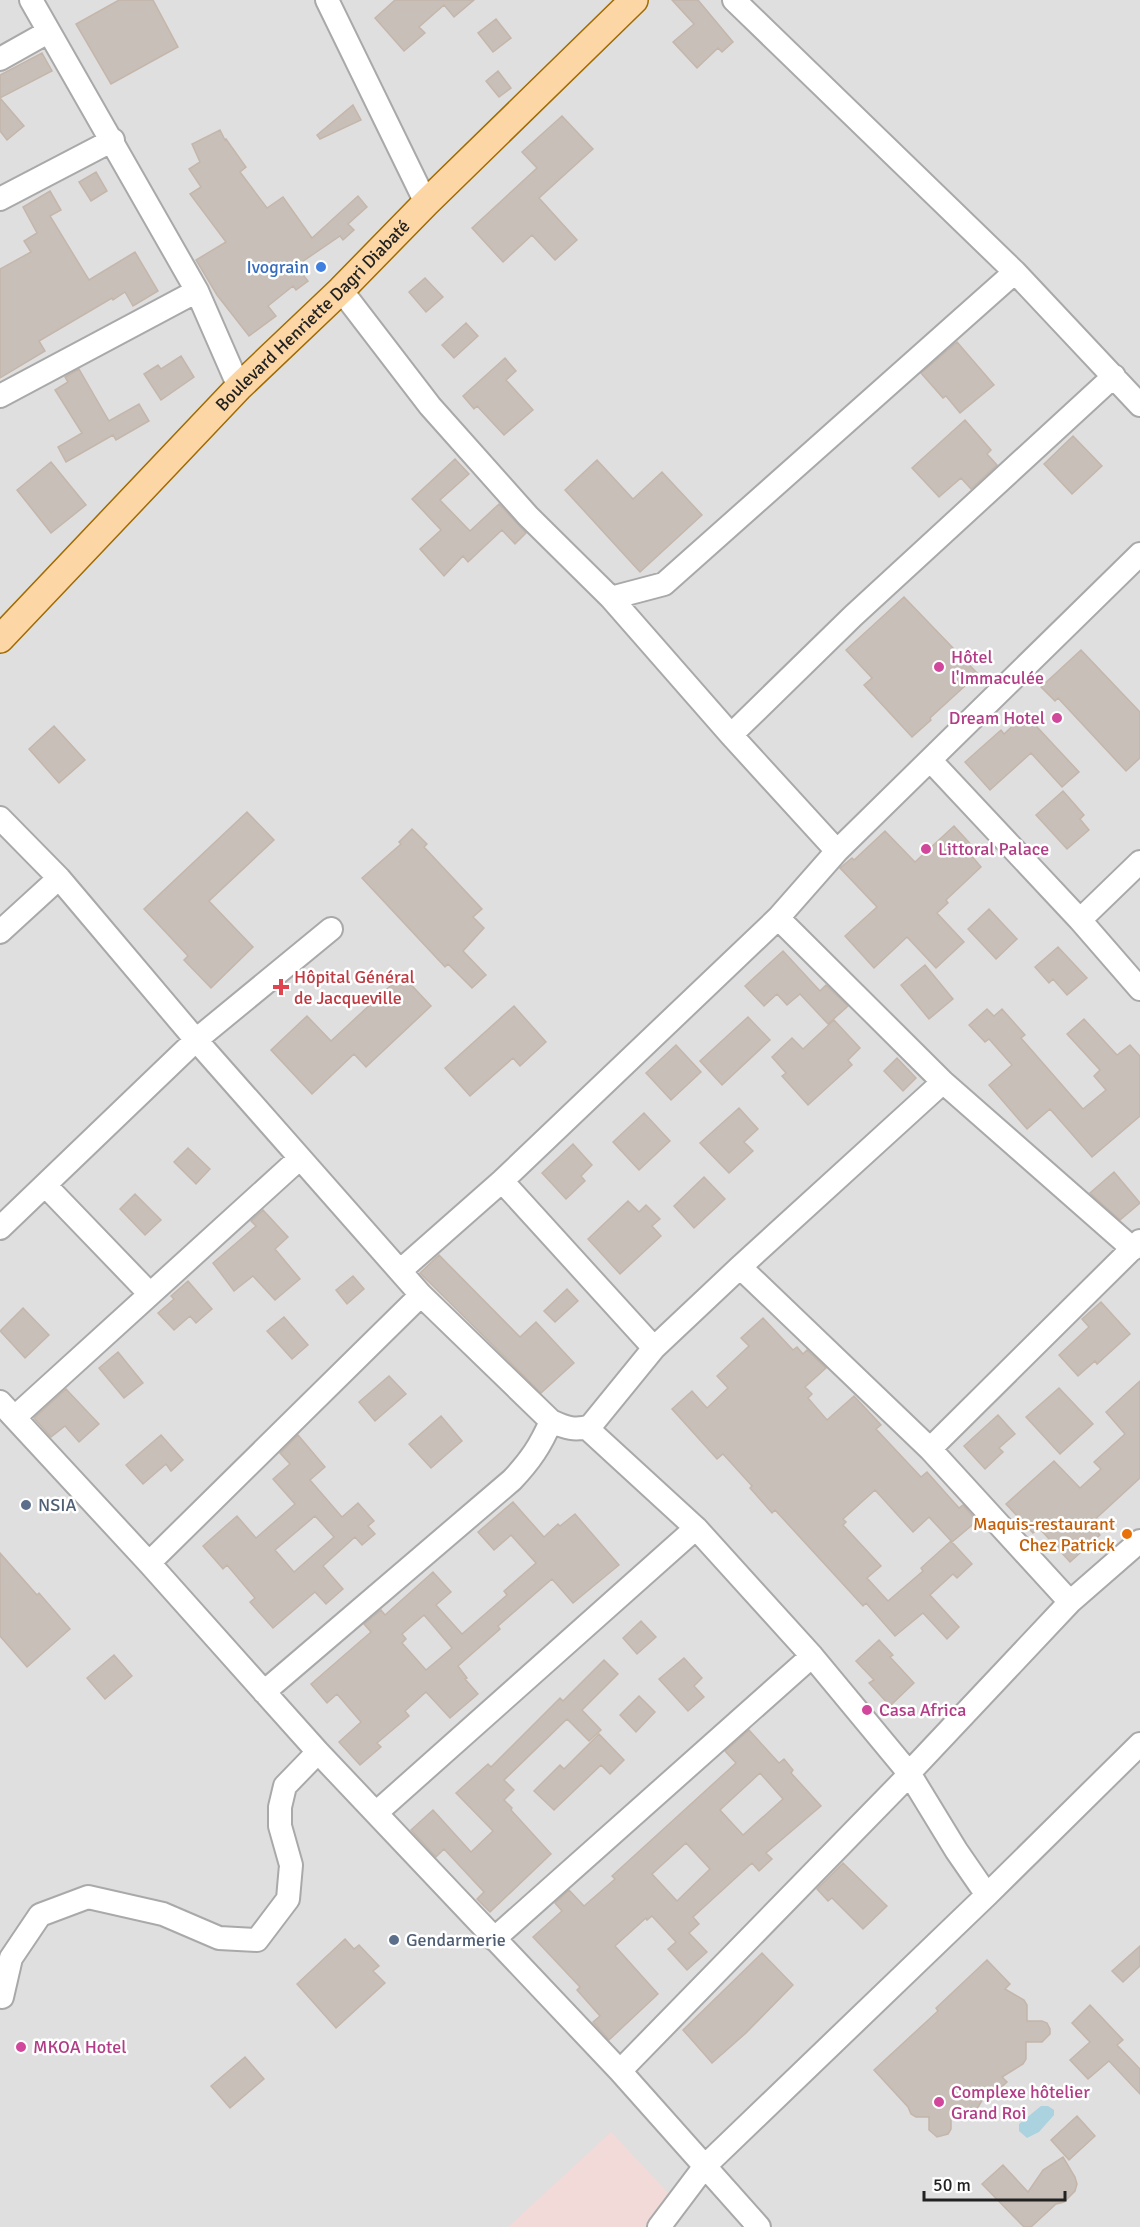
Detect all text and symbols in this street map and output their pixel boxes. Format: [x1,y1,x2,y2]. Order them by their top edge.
street label: Boulevard Henriette Dagri Diabaté [211,215,414,416]
place label: Ivograin [247,256,309,278]
marker: Ivograin [314,260,328,274]
place label: Hôtel l'Immaculée [951,646,1044,689]
marker: Hôtel l'Immaculée [932,660,946,674]
place label: Dream Hotel [949,707,1045,729]
marker: Dream Hotel [1050,711,1064,725]
place label: Littoral Palace [938,838,1049,860]
marker: Littoral Palace [919,842,933,856]
place label: Hôpital Général de Jacqueville [294,966,415,1009]
marker: Hôpital Général de Jacqueville [272,978,290,996]
place label: NSIA [38,1494,77,1516]
marker: NSIA [19,1498,33,1512]
place label: Maquis-restaurant Chez Patrick [973,1513,1115,1556]
marker: Maquis-restaurant Chez Patrick [1120,1527,1134,1541]
place label: Casa Africa [879,1699,966,1721]
marker: Casa Africa [860,1703,874,1717]
place label: Gendarmerie [406,1929,506,1951]
marker: Gendarmerie [387,1933,401,1947]
place label: MKOA Hotel [33,2036,126,2058]
marker: MKOA Hotel [14,2040,28,2054]
place label: Complexe hôtelier Grand Roi [951,2081,1090,2124]
marker: Complexe hôtelier Grand Roi [932,2095,946,2109]
scale bar [924,2164,1065,2202]
text: 50 m [933,2174,971,2196]

